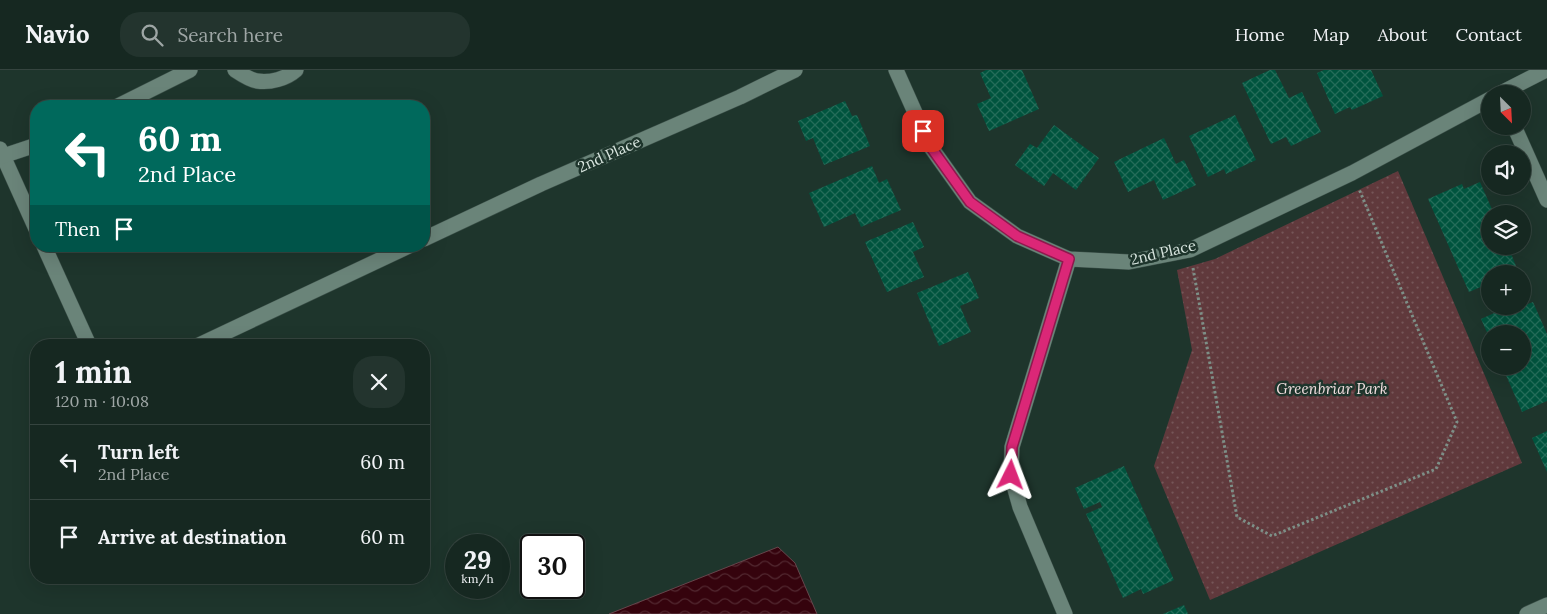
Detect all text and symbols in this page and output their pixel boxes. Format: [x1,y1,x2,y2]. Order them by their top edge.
search box [120,12,470,57]
text: Navio [25,19,90,50]
icon: search [138,21,166,49]
text: Search here [178,23,283,47]
text: Home [1235,23,1285,46]
text: Map [1313,23,1349,46]
text: About [1377,23,1427,46]
text: Contact [1455,23,1522,46]
north arrow [1481,85,1531,135]
map controls [1481,85,1531,375]
pin [902,110,944,152]
text: 60 m [138,116,222,161]
icon: arrive [909,117,937,145]
icon: left [55,120,120,185]
street label: 2nd Place [575,132,643,176]
button: sound [1481,145,1531,195]
text: 2nd Place [138,160,236,188]
button: layers [1481,205,1531,255]
icon: arrive [110,215,138,243]
text: Then [55,217,100,241]
street label: 2nd Place [1128,235,1198,269]
button: + [1481,265,1531,315]
button: − [1481,325,1531,375]
text: 1 min [55,353,132,391]
button: close [353,356,405,408]
park label: Greenbriar Park [1276,379,1388,398]
text: 120 m · 10:08 [55,391,149,411]
text: Turn left [98,440,179,464]
icon: left [55,448,83,476]
position arrow [984,448,1036,500]
text: 60 m [360,450,405,474]
text: 2nd Place [98,464,169,484]
icon: arrive [55,523,83,551]
text: Arrive at destination [98,525,287,549]
text: 60 m [360,525,405,549]
speed limit sign: 30 [520,534,585,599]
text: 29 [464,544,491,576]
text: km/h [461,571,494,586]

